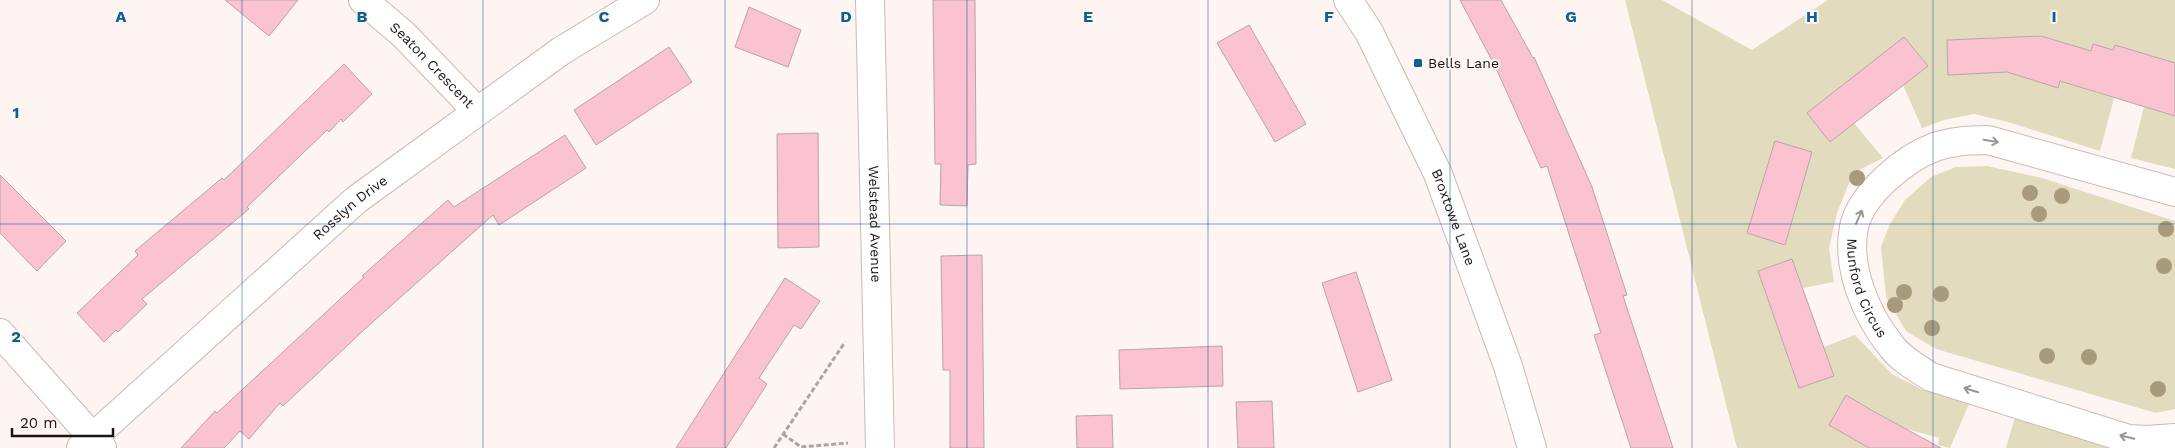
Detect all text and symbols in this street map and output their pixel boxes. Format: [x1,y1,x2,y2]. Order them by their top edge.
text: A [116,7,127,26]
text: B [357,7,368,26]
text: C [599,7,610,26]
text: D [840,7,852,26]
text: E [1083,7,1093,26]
text: F [1324,7,1334,26]
text: G [1565,7,1577,26]
text: H [1806,7,1818,26]
text: I [2051,7,2057,26]
street label: Seaton Crescent [387,19,478,111]
place label: Bells Lane [1428,55,1499,71]
marker: Bells Lane [1412,57,1424,69]
text: 1 [13,103,19,122]
one-way arrow [1982,137,1998,147]
street label: Welstead Avenue [866,165,884,283]
street label: Broxtowe Lane [1429,166,1479,268]
street label: Rosslyn Drive [310,172,390,243]
one-way arrow [1854,210,1864,225]
street label: Munford Circus [1844,238,1890,341]
text: 2 [11,327,21,346]
one-way arrow [1964,384,1980,394]
scale bar [12,406,114,438]
text: 20 m [20,414,58,432]
one-way arrow [2119,432,2135,441]

